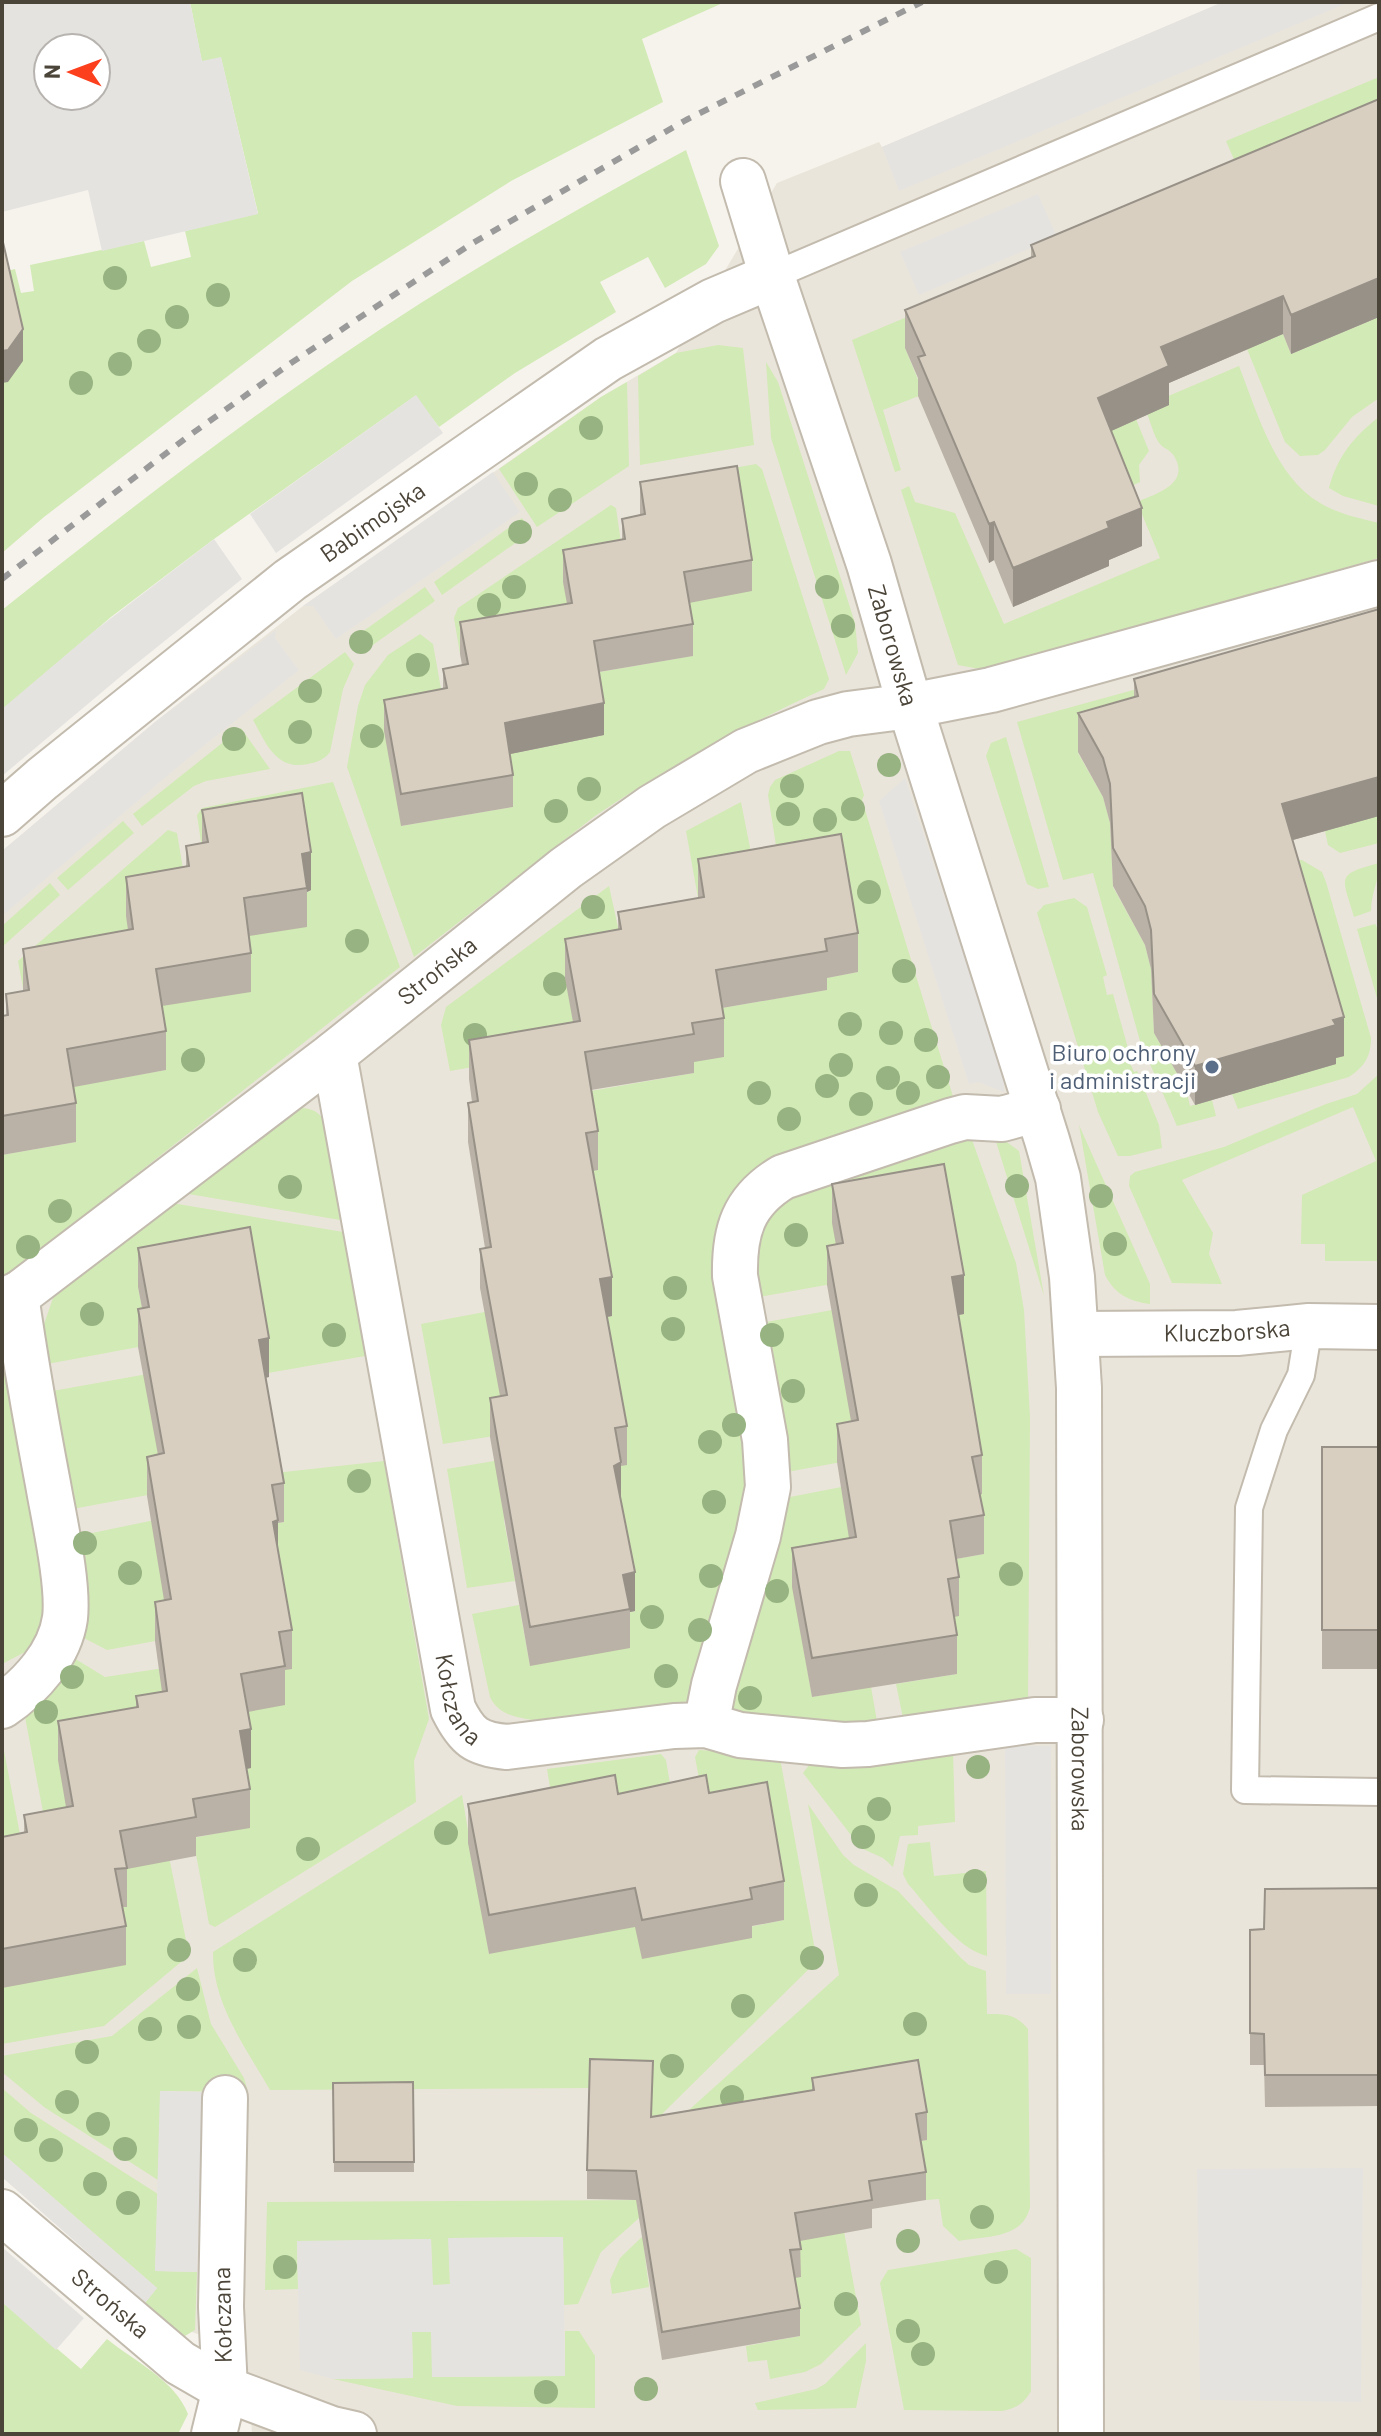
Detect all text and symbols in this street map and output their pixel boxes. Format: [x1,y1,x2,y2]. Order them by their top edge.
north arrow [32,32,112,112]
text: N [38,64,64,79]
street label: Babimojska [314,475,430,568]
street label: Zaborowska [863,581,925,709]
street label: Strońska [391,929,482,1010]
place label: Biuro ochrony i administracji [1049,1037,1196,1094]
marker: Biuro ochrony i administracji [1203,1058,1221,1076]
street label: Kluczborska [1164,1312,1291,1346]
street label: Kołczana [430,1651,487,1751]
street label: Zaborowska [1067,1707,1096,1832]
street label: Strońska [66,2262,156,2344]
street label: Kołczana [206,2267,237,2363]

